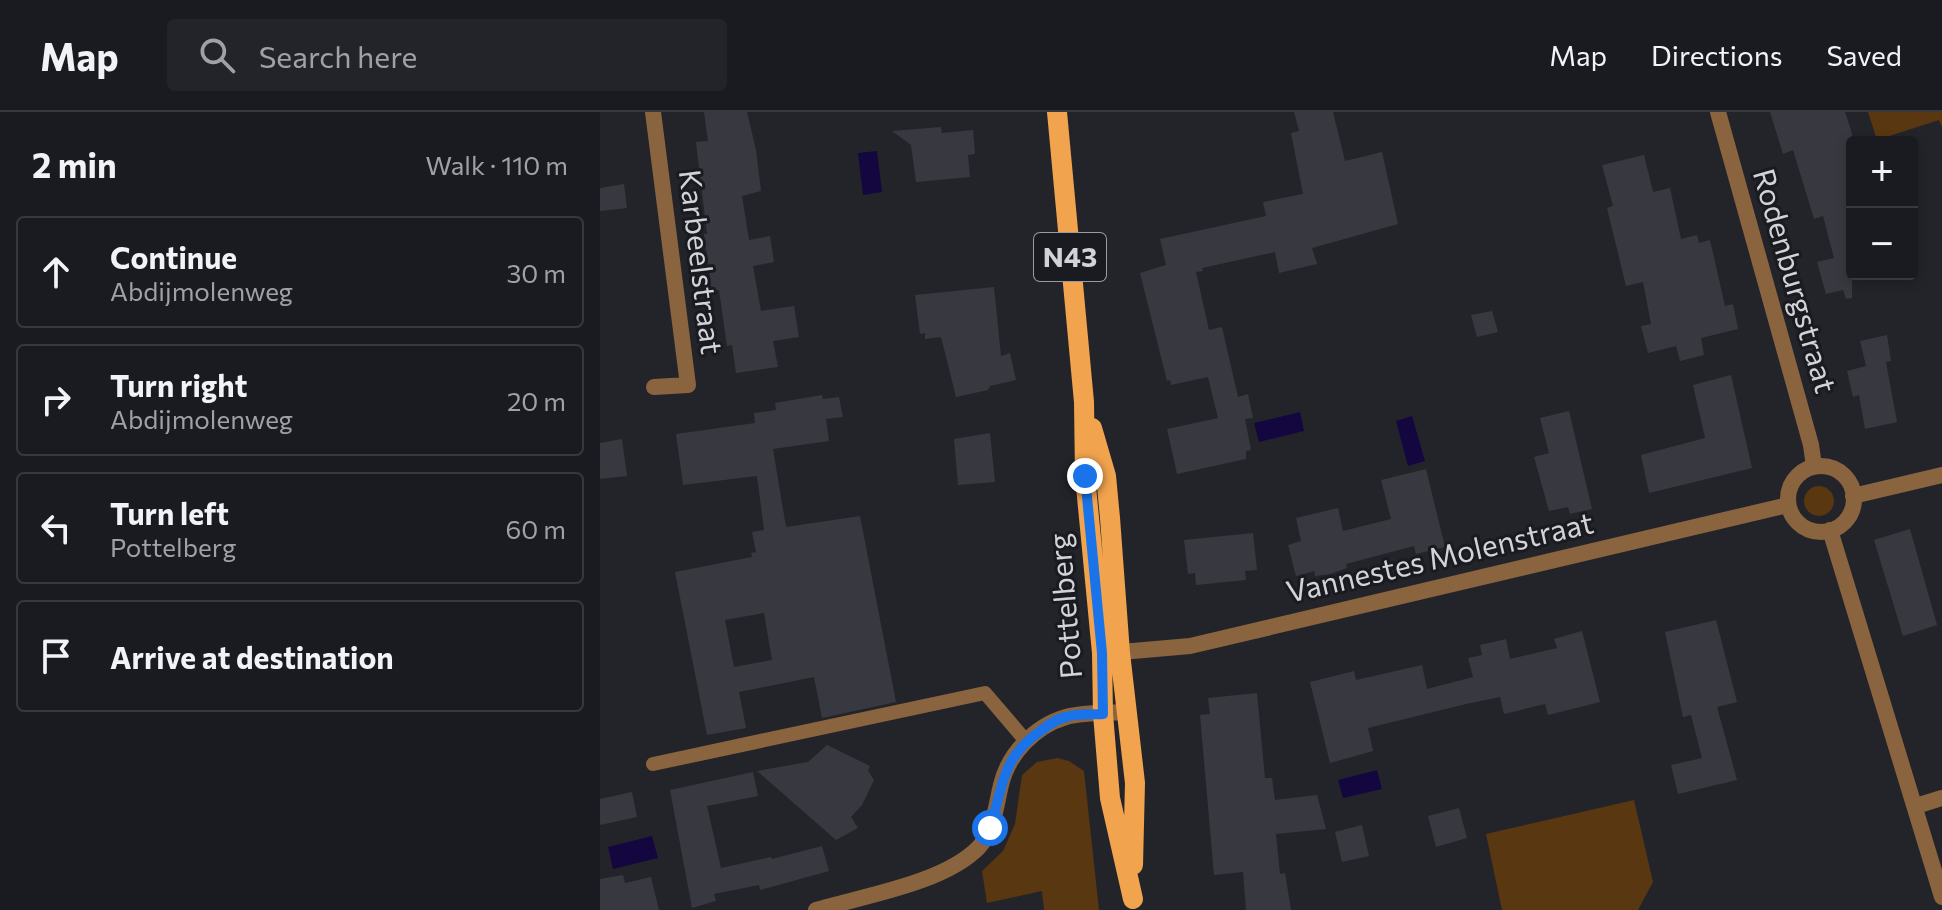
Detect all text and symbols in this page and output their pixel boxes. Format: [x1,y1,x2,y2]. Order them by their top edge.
search box [167,19,727,91]
text: Map [40,32,119,79]
icon: search [195,33,239,77]
text: Search here [259,37,417,74]
text: Map [1549,38,1607,72]
text: Directions [1651,38,1782,72]
text: Saved [1826,38,1902,72]
map controls [1846,136,1918,280]
button: + [1846,136,1918,208]
text: 2 min [32,143,117,185]
text: Walk · 110 m [426,149,568,180]
street label: Rodenburgstraat [1747,164,1846,397]
street label: Karbeelstraat [673,167,732,356]
button: − [1846,208,1918,280]
road number: N43 [1034,233,1106,281]
text: Continue [110,238,237,275]
icon: ahead [34,250,78,294]
text: 30 m [507,257,566,288]
text: Abdijmolenweg [110,275,293,306]
text: Turn right [110,366,247,403]
icon: right [34,378,78,422]
text: 20 m [507,385,566,416]
text: Abdijmolenweg [110,403,293,434]
route end [1067,458,1103,494]
text: Turn left [110,494,229,531]
street label: Vannestes Molenstraat [1282,502,1597,609]
icon: left [34,506,78,550]
text: 60 m [506,513,566,544]
text: Pottelberg [110,531,236,562]
street label: Pottelberg [1039,532,1088,680]
icon: arrive [34,634,78,678]
text: Arrive at destination [110,638,394,675]
route start [972,810,1008,846]

